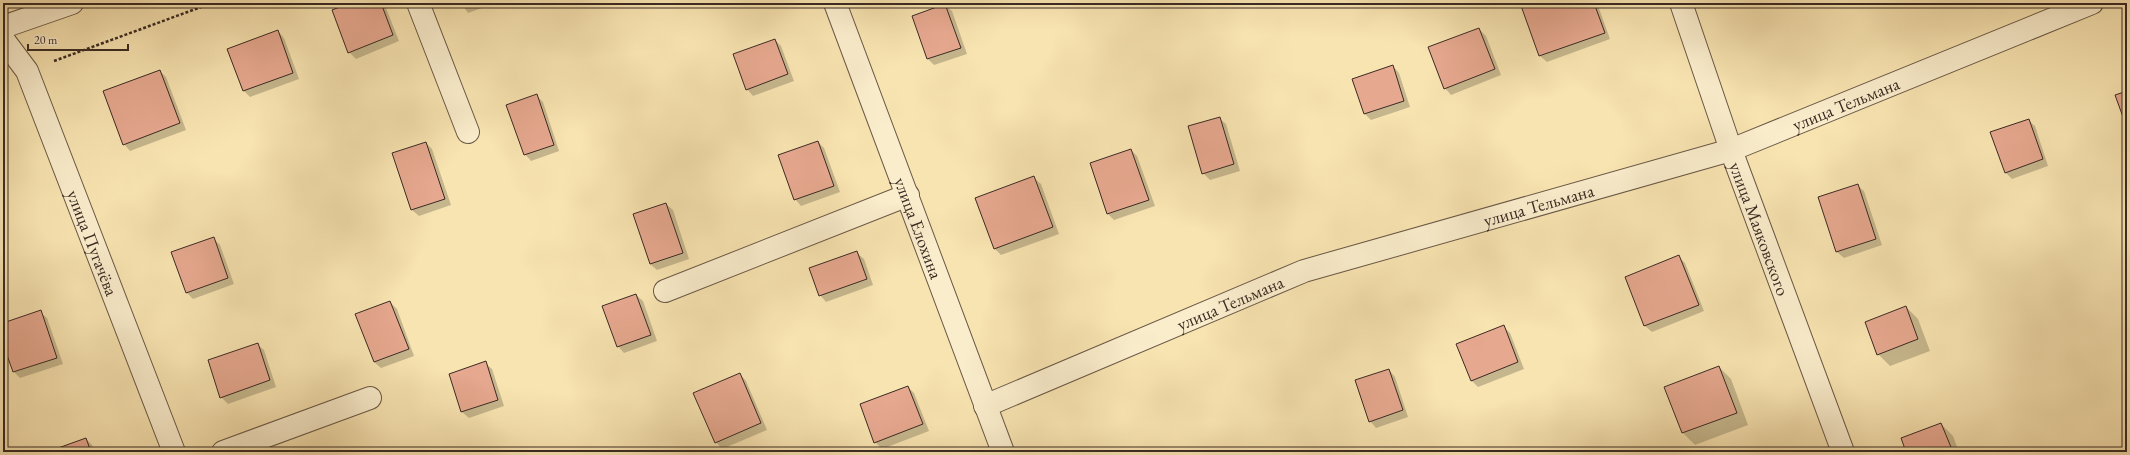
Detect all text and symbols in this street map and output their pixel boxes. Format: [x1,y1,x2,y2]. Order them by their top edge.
scale bar [28,26,128,52]
text: 20 m [34,32,58,48]
street label: улица Тельмана [1789,71,1903,135]
street label: улица Маяковского [1725,158,1795,299]
street label: улица Елохина [890,174,949,283]
street label: улица Тельмана [1480,178,1597,231]
street label: улица Пугачёва [62,186,124,300]
street label: улица Тельмана [1173,269,1288,335]

